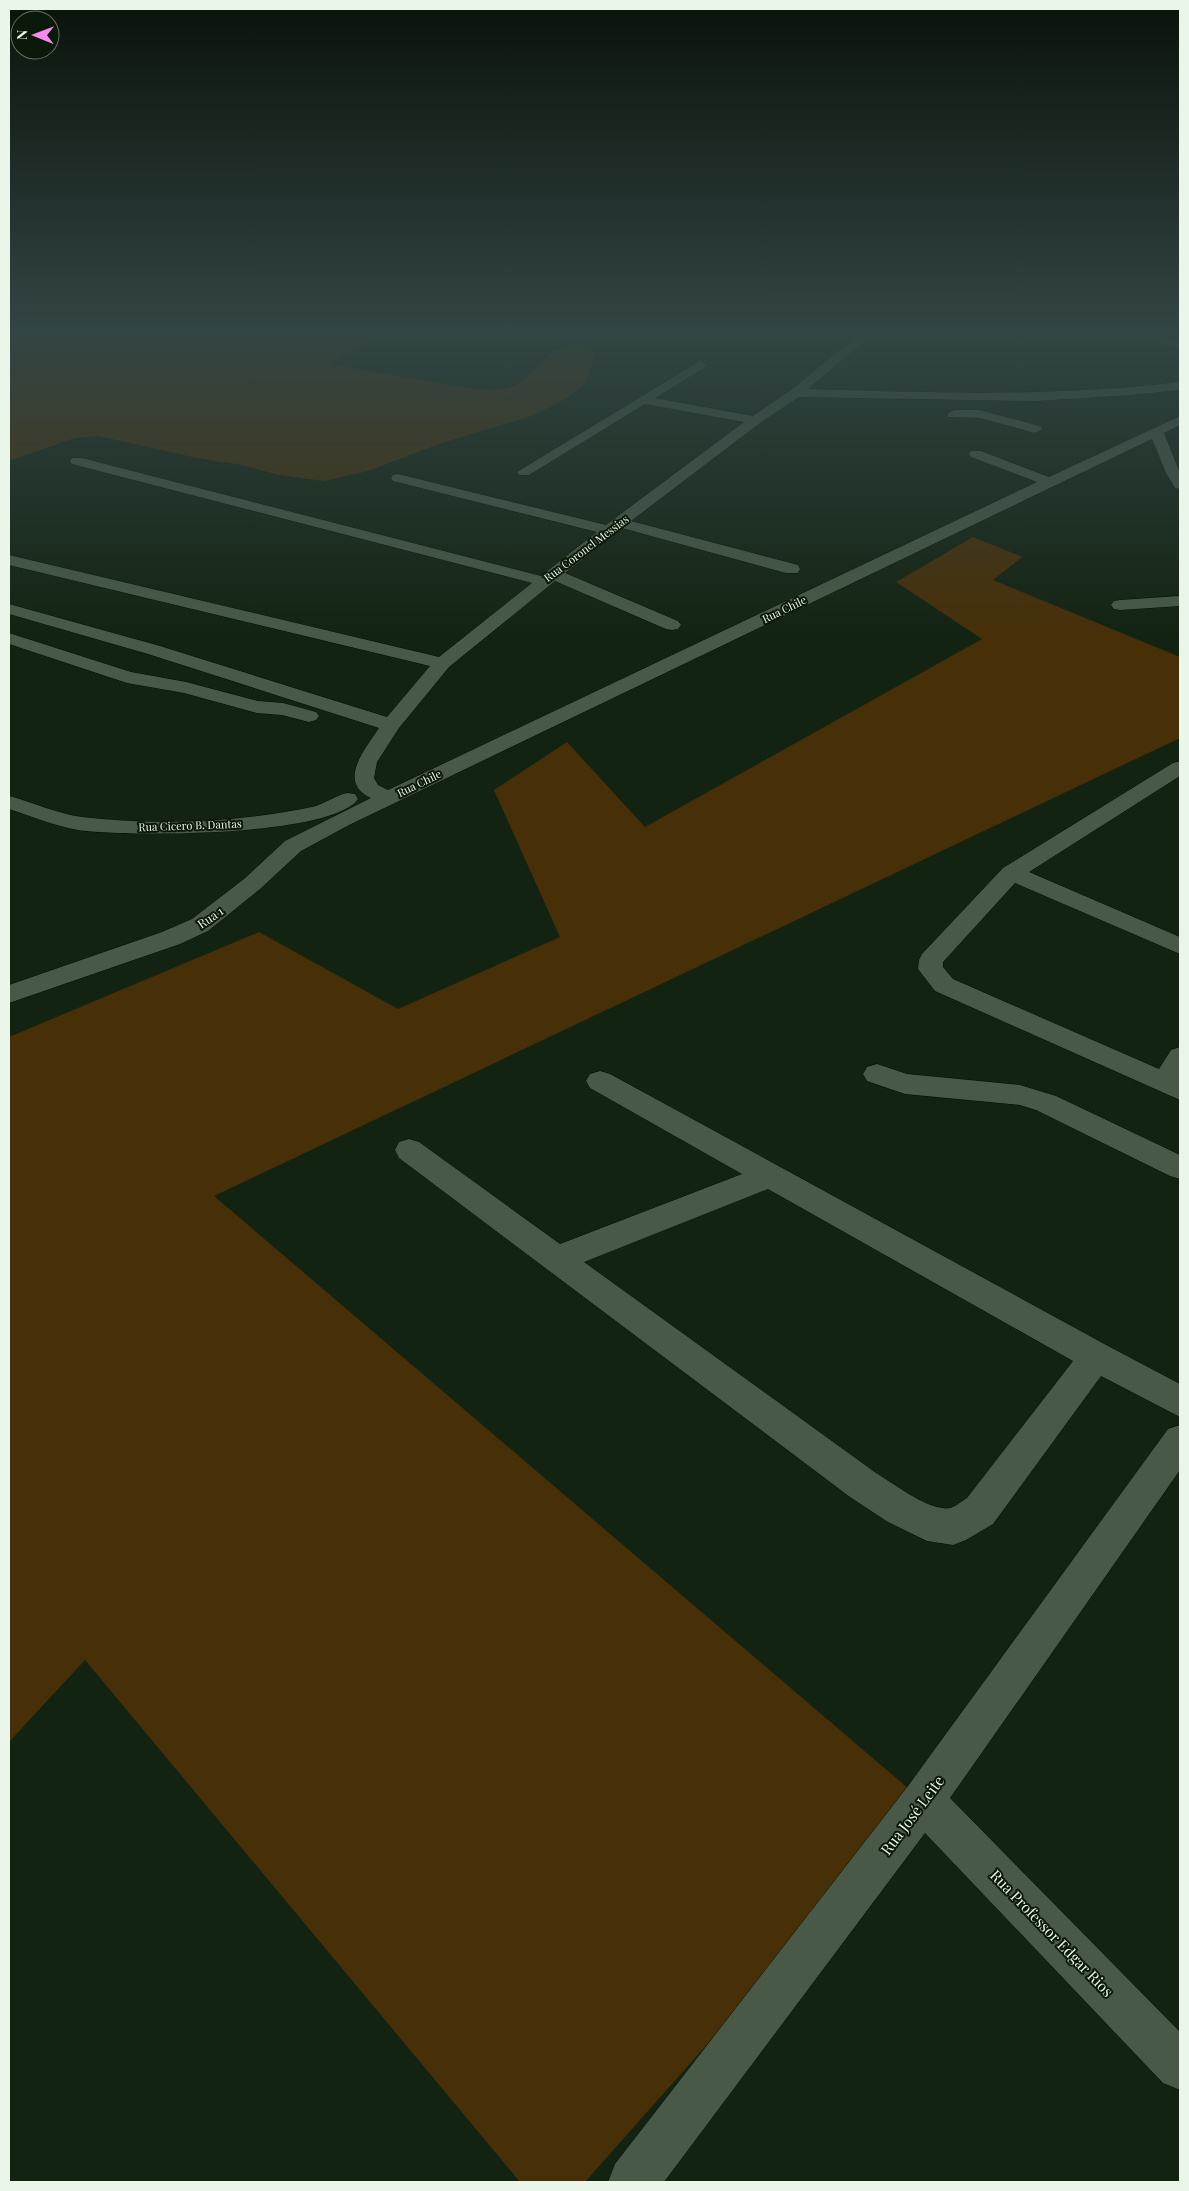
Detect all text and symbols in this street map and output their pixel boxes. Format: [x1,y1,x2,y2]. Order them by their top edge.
north arrow [10,10,60,60]
text: N [12,30,31,40]
street label: Rua Coronel Messias [541,511,631,585]
street label: Rua Chile [759,592,809,626]
street label: Rua Chile [394,766,444,800]
street label: Rua Cicero B. Dantas [138,816,242,834]
street label: Rua 1 [194,902,227,931]
street label: Rua José Leite [876,1771,948,1859]
street label: Rua Professor Edgar Rios [986,1865,1118,2001]

